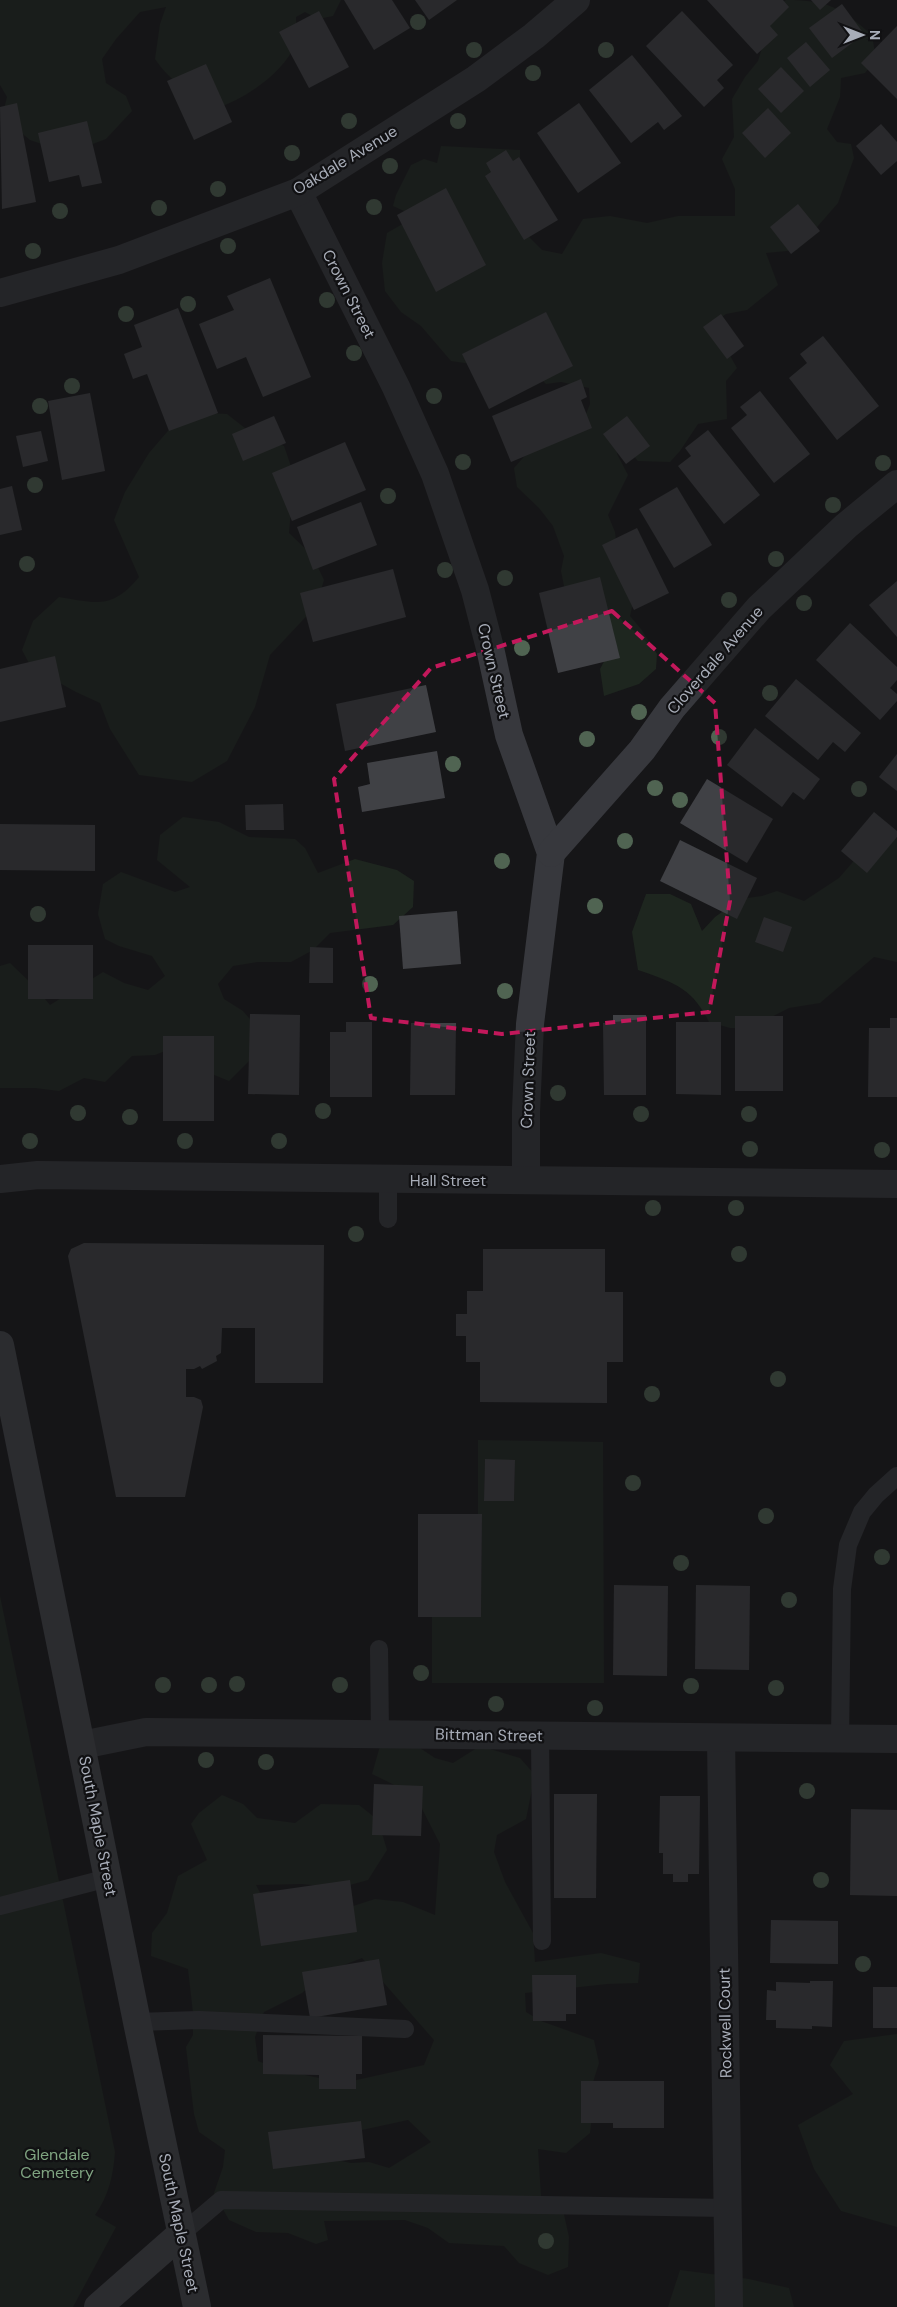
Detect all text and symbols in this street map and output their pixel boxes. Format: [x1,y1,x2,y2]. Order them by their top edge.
north arrow [837,10,887,60]
text: N [866,30,884,40]
street label: Oakdale Avenue [289,120,401,200]
street label: Crown Street [318,246,380,342]
street label: Cloverdale Avenue [662,601,768,719]
street label: Crown Street [473,621,515,721]
street label: Crown Street [516,1031,540,1129]
street label: Hall Street [410,1170,486,1191]
street label: Bittman Street [435,1724,543,1746]
street label: South Maple Street [74,1754,122,1898]
street label: Rockwell Court [714,1968,736,2078]
park label: Glendale Cemetery [20,2144,94,2183]
street label: South Maple Street [154,2151,204,2295]

